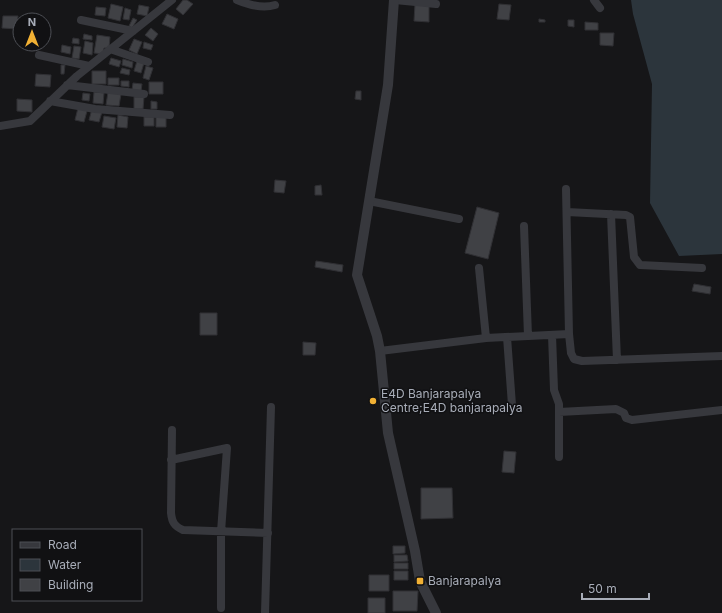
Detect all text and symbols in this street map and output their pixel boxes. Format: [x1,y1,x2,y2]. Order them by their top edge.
north arrow [12,12,52,52]
text: N [28,15,36,29]
place label: E4D Banjarapalya Centre;E4D banjarapalya [381,386,523,415]
marker: E4D Banjarapalya Centre;E4D banjarapalya [368,396,378,406]
legend [12,529,142,601]
text: Road [48,537,77,552]
text: Water [48,557,82,572]
place label: Banjarapalya [428,573,501,588]
scale bar [582,575,649,601]
marker: Banjarapalya [415,576,425,586]
text: Building [48,577,93,592]
text: 50 m [588,581,617,596]

